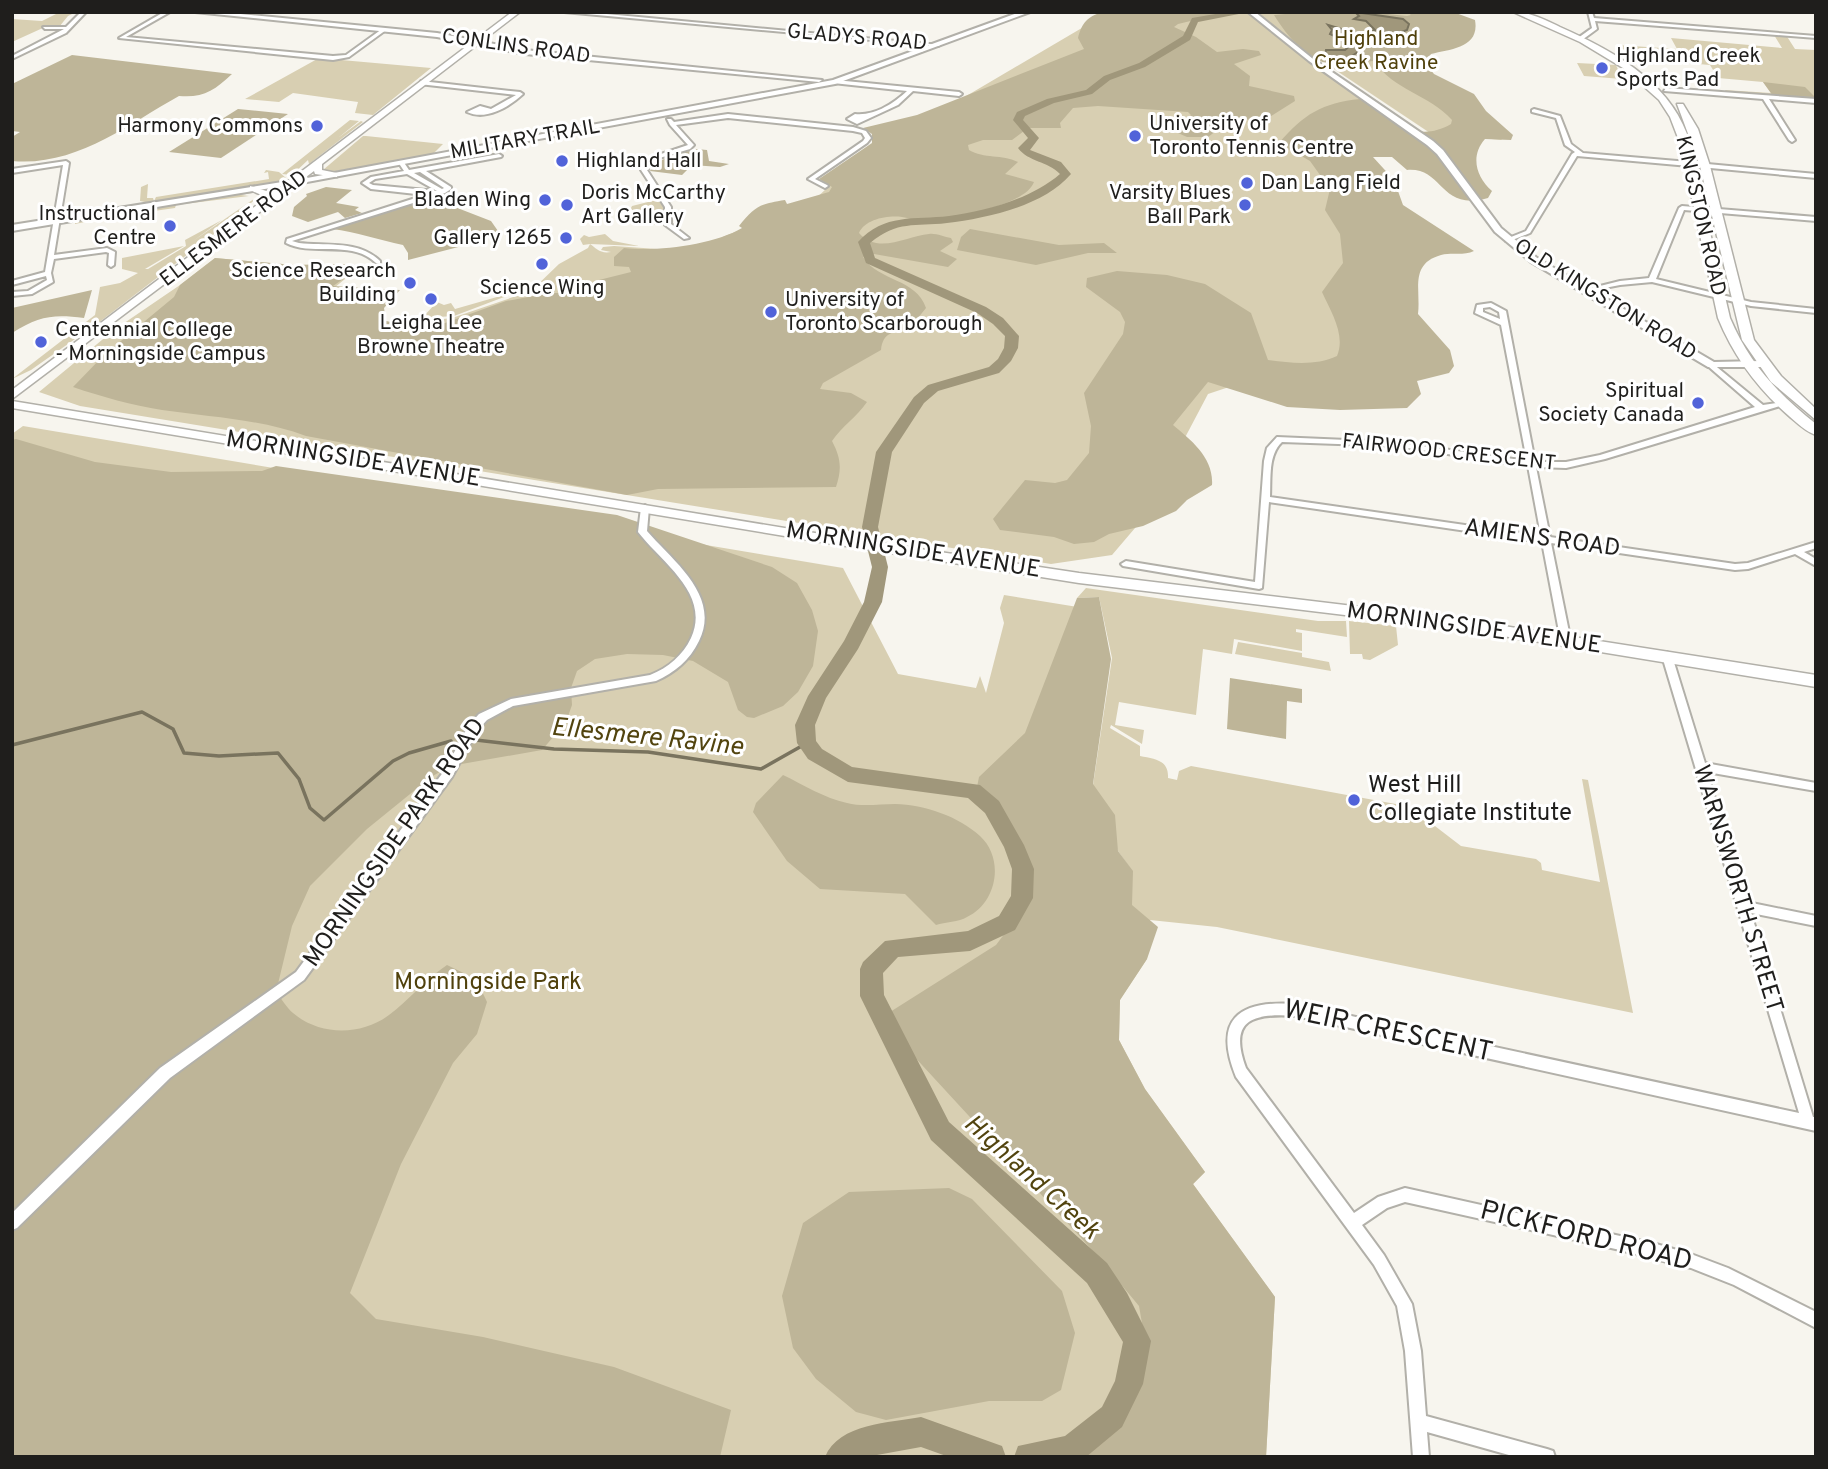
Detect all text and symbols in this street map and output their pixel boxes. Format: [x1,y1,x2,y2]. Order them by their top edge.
street label: GLADYS ROAD [786,18,928,58]
street label: CONLINS ROAD [440,23,592,71]
park label: Highland Creek Ravine [1314,26,1438,77]
place label: Highland Creek Sports Pad [1616,43,1761,94]
marker: Highland Creek Sports Pad [1594,60,1610,76]
place label: University of Toronto Tennis Centre [1149,111,1354,162]
place label: Harmony Commons [117,113,303,140]
street label: MILITARY TRAIL [448,114,602,166]
marker: Harmony Commons [309,118,325,134]
marker: University of Toronto Tennis Centre [1127,128,1143,144]
street label: KINGSTON ROAD [1668,133,1732,299]
place label: Highland Hall [576,148,702,175]
marker: Highland Hall [554,153,570,169]
street label: ELLESMERE ROAD [155,165,313,293]
place label: Dan Lang Field [1261,170,1401,197]
marker: Dan Lang Field [1239,175,1255,191]
place label: Doris McCarthy Art Gallery [581,180,726,231]
place label: Varsity Blues Ball Park [1109,180,1231,231]
place label: Bladen Wing [414,187,531,214]
marker: Bladen Wing [537,192,553,208]
marker: Doris McCarthy Art Gallery [559,197,575,213]
marker: Varsity Blues Ball Park [1237,197,1253,213]
place label: Instructional Centre [39,201,156,252]
marker: Instructional Centre [162,218,178,234]
place label: Gallery 1265 [433,225,552,252]
marker: Gallery 1265 [558,230,574,246]
street label: OLD KINGSTON ROAD [1509,233,1701,367]
marker: Science Wing [534,256,550,272]
place label: Science Research Building [231,258,396,309]
marker: Science Research Building [402,275,418,291]
place label: Science Wing [479,275,605,302]
place label: University of Toronto Scarborough [785,287,982,338]
marker: Leigha Lee Browne Theatre [423,291,439,307]
marker: University of Toronto Scarborough [763,304,779,320]
place label: Leigha Lee Browne Theatre [357,310,505,361]
place label: Centennial College - Morningside Campus [55,317,266,368]
marker: Centennial College - Morningside Campus [33,334,49,350]
place label: Spiritual Society Canada [1538,378,1684,429]
marker: Spiritual Society Canada [1690,395,1706,411]
street label: MORNINGSIDE AVENUE [224,425,482,495]
street label: FAIRWOOD CRESCENT [1341,428,1557,478]
street label: AMIENS ROAD [1462,513,1622,565]
street label: MORNINGSIDE AVENUE [784,516,1042,586]
street label: MORNINGSIDE AVENUE [1345,596,1603,662]
water label: Ellesmere Ravine [549,712,745,765]
street label: MORNINGSIDE PARK ROAD [297,713,493,973]
street label: WARNSWORTH STREET [1685,761,1789,1017]
place label: West Hill Collegiate Institute [1368,771,1572,829]
marker: West Hill Collegiate Institute [1346,792,1362,808]
park label: Morningside Park [394,968,582,998]
street label: WEIR CRESCENT [1280,992,1496,1072]
water label: Highland Creek [956,1108,1107,1248]
street label: PICKFORD ROAD [1476,1193,1696,1281]

